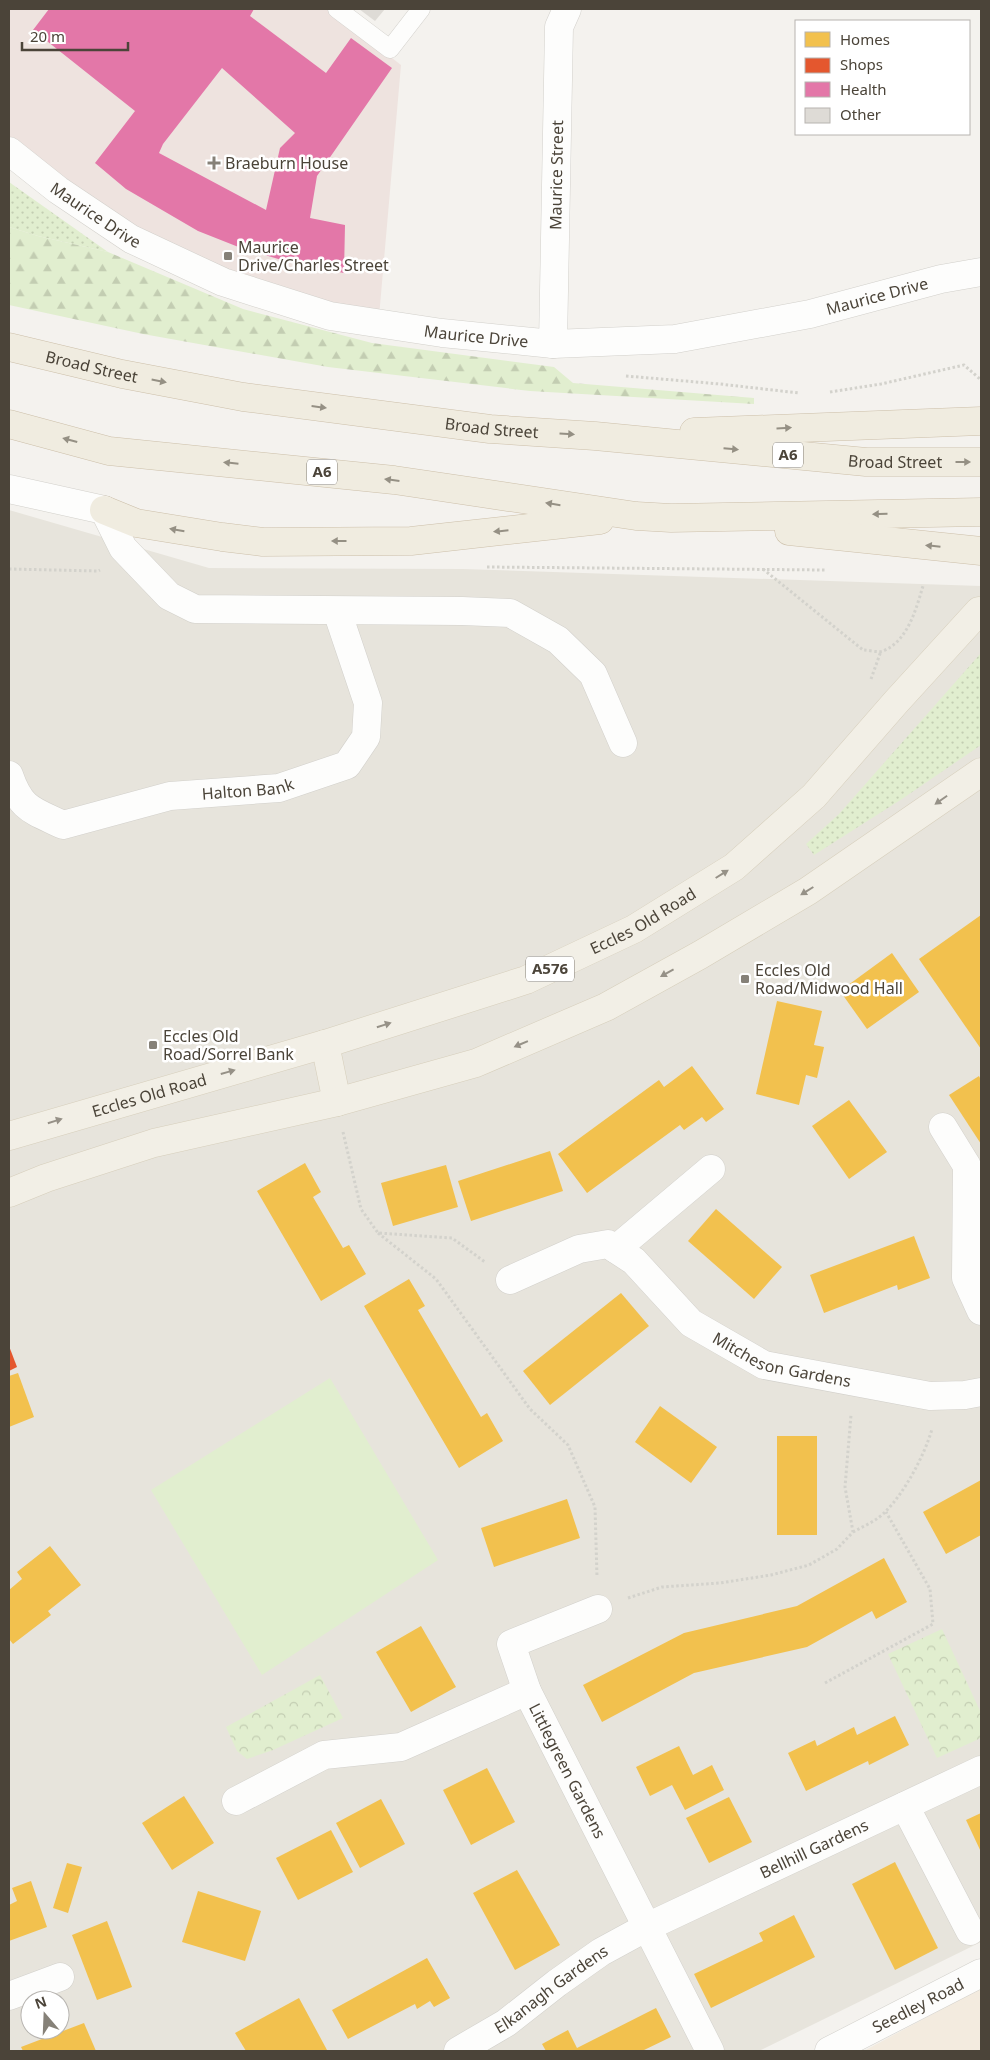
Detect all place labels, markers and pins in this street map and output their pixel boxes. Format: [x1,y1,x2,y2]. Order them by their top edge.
place label: Braeburn House [225,152,348,174]
marker: Braeburn House [207,156,221,170]
place label: Maurice Drive/Charles Street [238,236,389,276]
marker: Maurice Drive/Charles Street [222,250,234,262]
place label: Eccles Old Road/Midwood Hall [755,959,903,999]
marker: Eccles Old Road/Midwood Hall [739,973,751,985]
place label: Eccles Old Road/Sorrel Bank [163,1025,294,1065]
marker: Eccles Old Road/Sorrel Bank [147,1039,159,1051]

